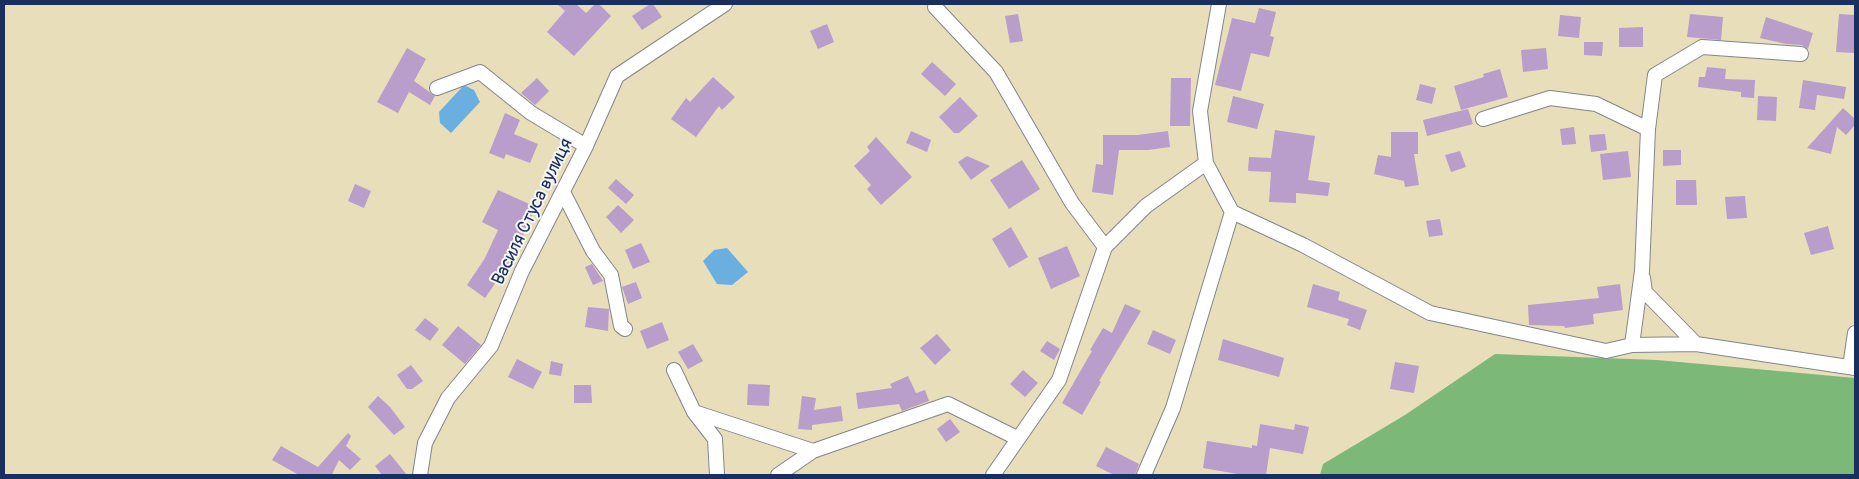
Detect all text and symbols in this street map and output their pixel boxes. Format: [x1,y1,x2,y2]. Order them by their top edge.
street label: Василя Стуса вулиця [488,135,578,289]

